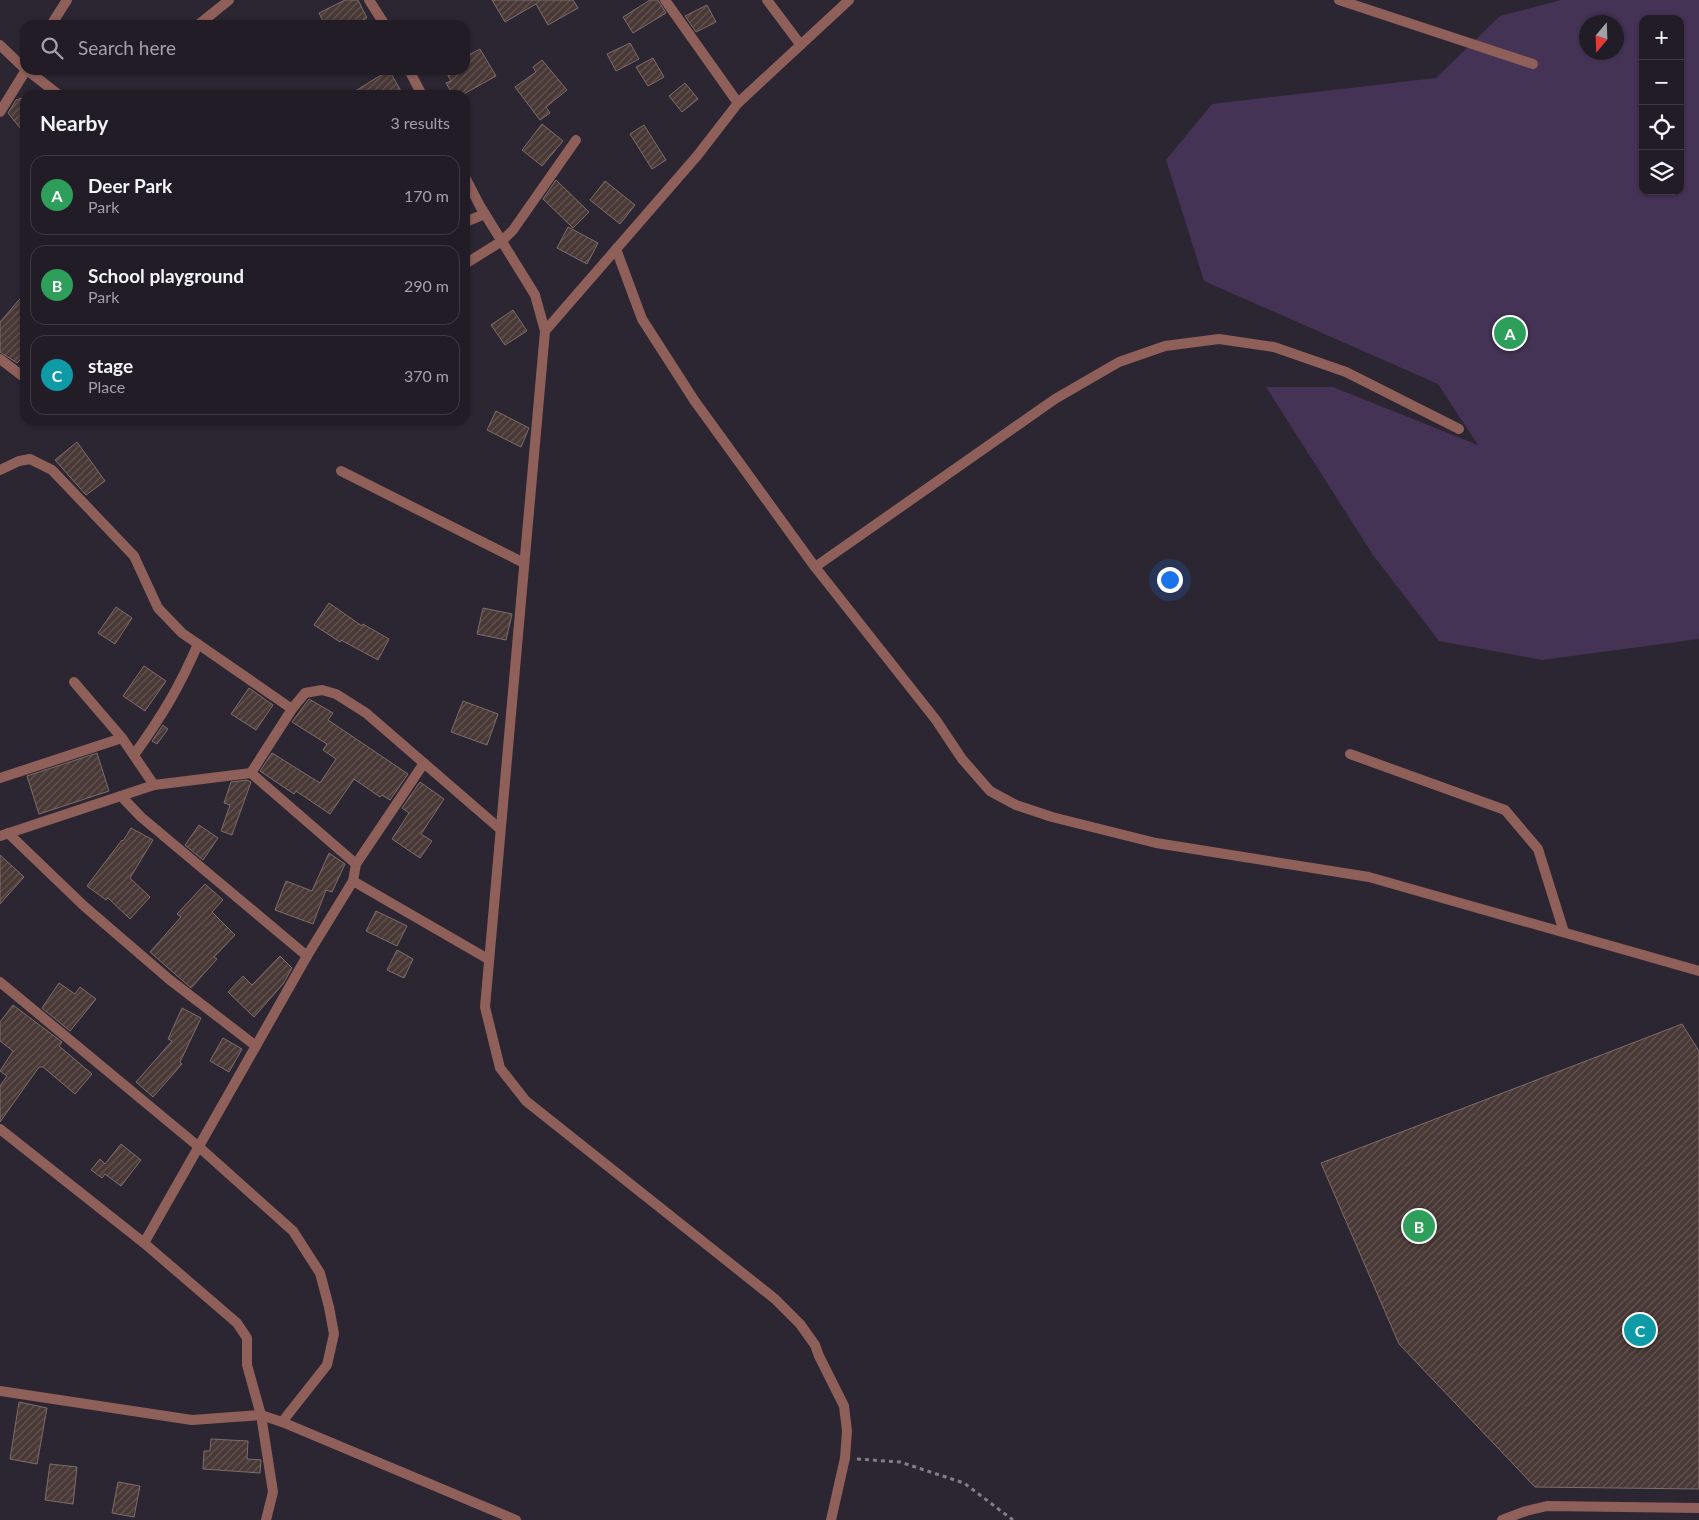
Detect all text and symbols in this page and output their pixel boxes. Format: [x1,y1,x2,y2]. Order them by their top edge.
north arrow [1579,15,1624,60]
map controls [1639,15,1684,195]
button: + [1639,15,1684,60]
search box [20,20,470,75]
icon: search [38,34,66,62]
text: Search here [78,36,176,59]
button: − [1639,60,1684,105]
button: locate [1639,105,1684,150]
text: Nearby [40,110,108,135]
text: 3 results [390,113,450,132]
button: layers [1639,150,1684,195]
text: Deer Park [88,174,172,197]
text: A [51,186,63,205]
text: 170 m [404,186,449,205]
text: Park [88,197,119,216]
text: School playground [88,264,244,287]
text: B [52,276,62,295]
text: 290 m [404,276,449,295]
text: Park [88,287,119,306]
pin: A [1494,314,1526,352]
text: stage [88,354,133,377]
text: C [52,366,62,385]
text: 370 m [404,366,449,385]
text: Place [88,377,125,396]
your location [1157,567,1183,593]
pin: B [1403,1207,1435,1245]
pin: C [1624,1311,1656,1349]

